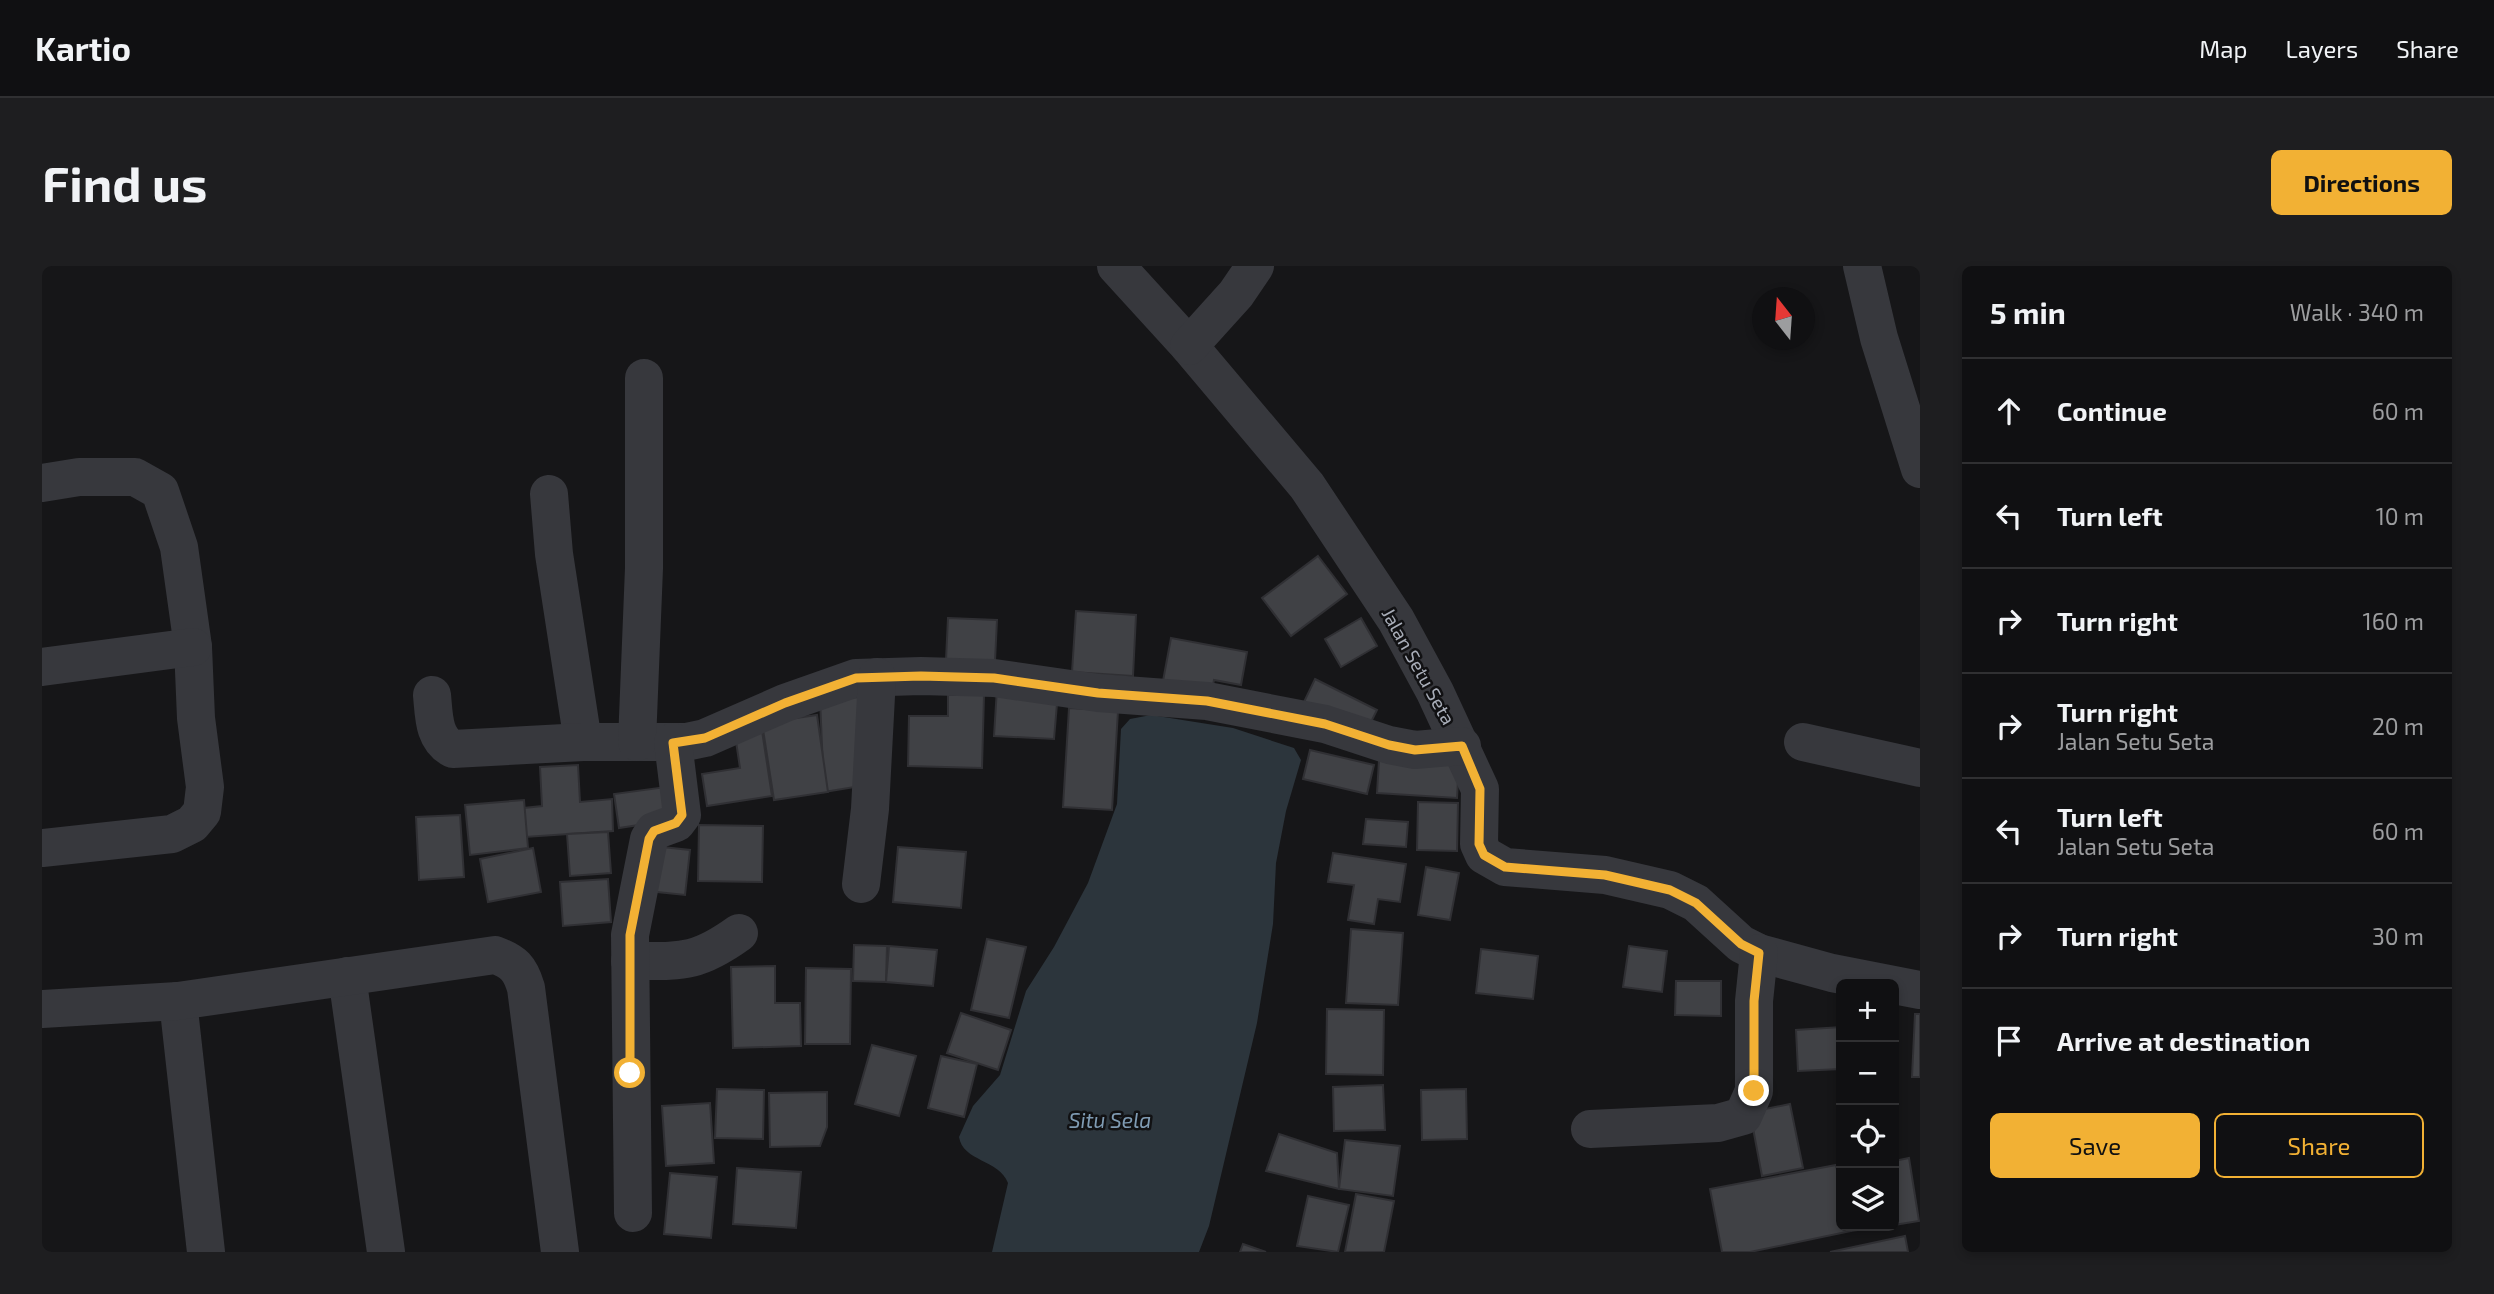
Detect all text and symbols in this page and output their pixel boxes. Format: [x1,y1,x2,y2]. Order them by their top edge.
text: Kartio [35,28,131,68]
text: Map [2199,34,2247,63]
text: Layers [2285,34,2358,63]
text: Share [2396,34,2459,63]
button: Directions [2271,150,2452,215]
text: Find us [42,153,207,212]
north arrow [1752,287,1815,350]
text: 5 min [1990,294,2066,330]
text: Walk · 340 m [2290,298,2424,326]
icon: ahead [1990,392,2028,430]
text: Continue [2057,395,2167,426]
text: 60 m [2372,397,2424,425]
icon: left [1990,497,2028,535]
text: Turn left [2057,500,2163,531]
text: 10 m [2376,502,2424,530]
icon: right [1990,602,2028,640]
street label: Jalan Setu Seta [1377,604,1461,728]
text: Turn right [2057,605,2178,636]
text: 160 m [2363,607,2424,635]
text: Turn right [2057,696,2178,727]
icon: right [1990,707,2028,745]
text: 20 m [2372,712,2424,740]
text: Jalan Setu Seta [2057,727,2214,755]
text: Turn left [2057,801,2163,832]
icon: left [1990,812,2028,850]
text: 60 m [2372,817,2424,845]
text: Jalan Setu Seta [2057,832,2214,860]
icon: right [1990,917,2028,955]
text: Turn right [2057,920,2178,951]
text: 30 m [2372,922,2424,950]
map controls [1836,979,1899,1231]
button: + [1836,979,1899,1042]
icon: arrive [1990,1022,2028,1060]
text: Arrive at destination [2057,1025,2310,1056]
button: − [1836,1042,1899,1105]
route start [614,1057,645,1088]
route end [1738,1075,1769,1106]
button: locate [1836,1105,1899,1168]
water label: Situ Sela [1069,1107,1151,1132]
button: Save [1990,1113,2200,1178]
button: Share [2214,1113,2424,1178]
button: layers [1836,1168,1899,1231]

